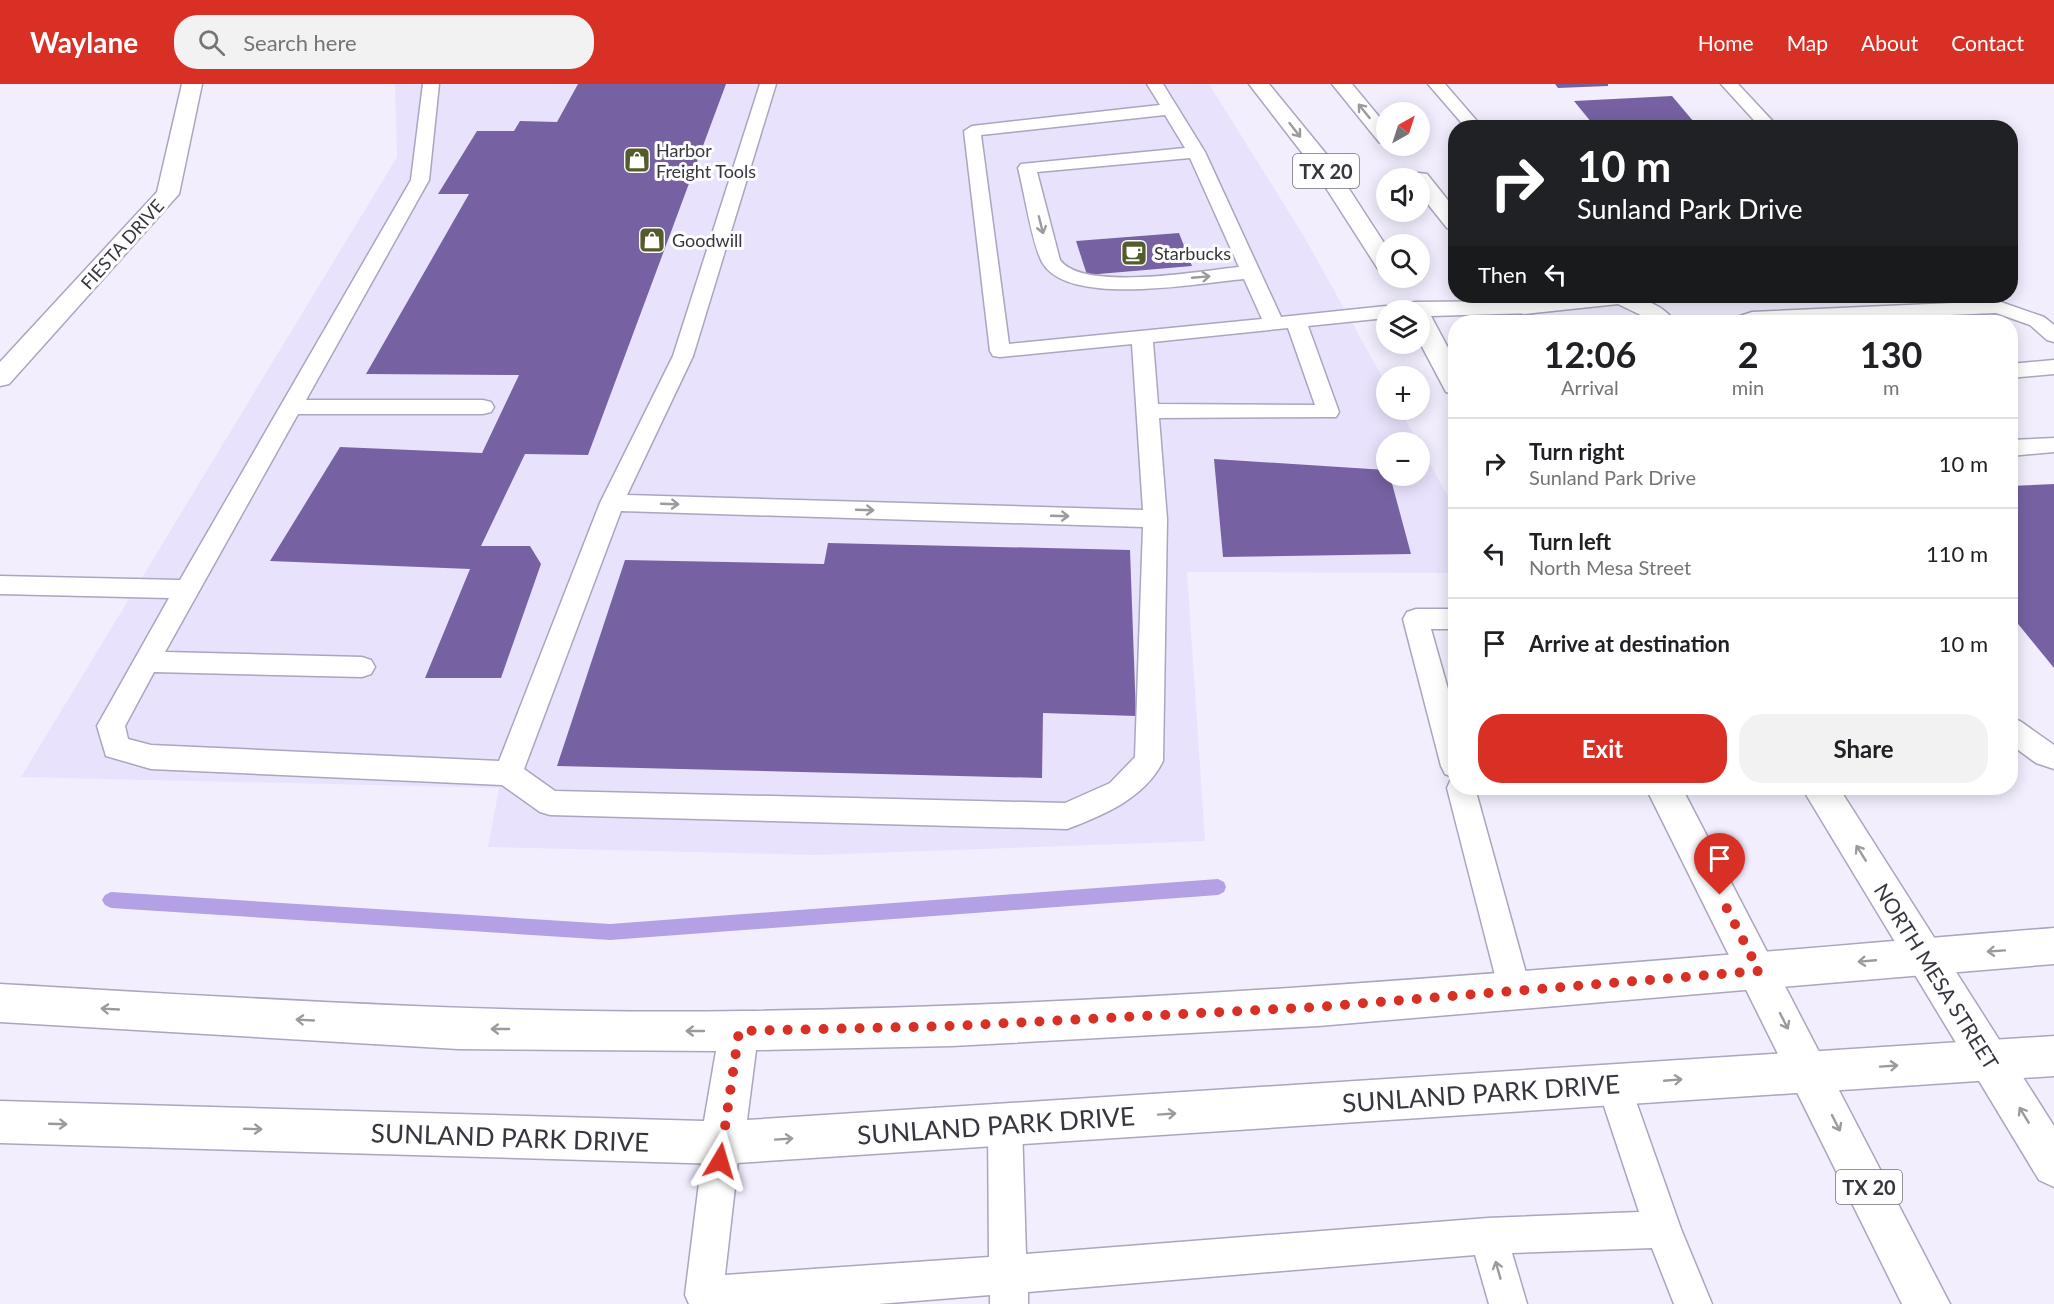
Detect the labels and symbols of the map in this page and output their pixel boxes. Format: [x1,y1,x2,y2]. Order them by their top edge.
north arrow [1376,102,1430,156]
one-way arrow [1357,104,1371,119]
one-way arrow [1288,122,1301,138]
place label: Harbor Freight Tools [656,139,756,182]
shop icon: Harbor Freight Tools [622,145,652,175]
road number: TX 20 [1293,154,1359,188]
street label: FIESTA DRIVE [76,194,168,294]
one-way arrow [1035,215,1047,234]
shop icon: Goodwill [637,225,667,255]
place label: Goodwill [672,229,743,251]
cafe icon: Starbucks [1119,238,1149,268]
place label: Starbucks [1154,242,1231,264]
one-way arrow [1190,271,1210,282]
one-way arrow [660,499,680,510]
one-way arrow [855,504,875,516]
one-way arrow [1050,510,1070,522]
pin [1694,833,1745,895]
one-way arrow [1854,845,1866,862]
street label: NORTH MESA STREET [1870,878,2005,1074]
one-way arrow [1986,945,2006,956]
one-way arrow [1857,956,1877,967]
one-way arrow [101,1004,121,1015]
one-way arrow [1779,1012,1791,1030]
one-way arrow [295,1015,315,1026]
one-way arrow [490,1023,510,1035]
one-way arrow [685,1025,705,1036]
one-way arrow [1878,1060,1898,1071]
street label: SUNLAND PARK DRIVE [1341,1067,1621,1119]
one-way arrow [1662,1074,1682,1085]
street label: SUNLAND PARK DRIVE [856,1099,1136,1151]
one-way arrow [2017,1107,2029,1124]
one-way arrow [1157,1109,1177,1120]
one-way arrow [1831,1114,1843,1132]
street label: SUNLAND PARK DRIVE [370,1116,650,1158]
one-way arrow [48,1118,68,1129]
one-way arrow [243,1124,263,1135]
position arrow [688,1129,752,1193]
one-way arrow [774,1133,794,1144]
road number: TX 20 [1836,1170,1902,1204]
one-way arrow [1492,1261,1503,1280]

